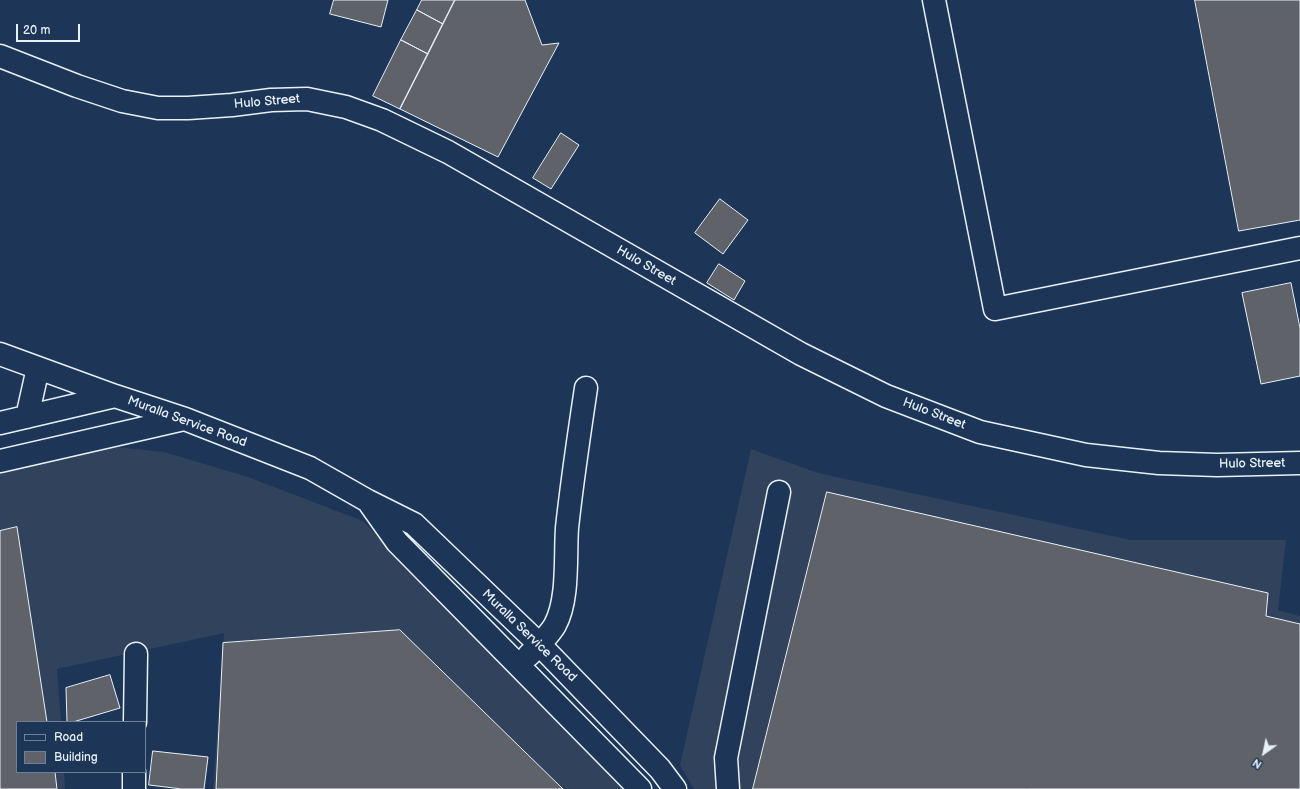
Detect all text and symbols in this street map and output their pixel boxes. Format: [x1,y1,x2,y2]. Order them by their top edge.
scale bar [18,16,82,42]
text: 20 m [23,23,50,38]
street label: Hulo Street [233,91,301,113]
street label: Hulo Street [613,243,679,289]
street label: Muralla Service Road [125,393,249,451]
street label: Hulo Street [900,395,968,433]
street label: Hulo Street [1219,456,1285,472]
street label: Muralla Service Road [478,587,580,685]
legend [16,721,146,773]
text: Road [54,730,83,745]
north arrow [1244,733,1284,773]
text: Building [54,750,98,765]
text: N [1250,756,1264,771]

